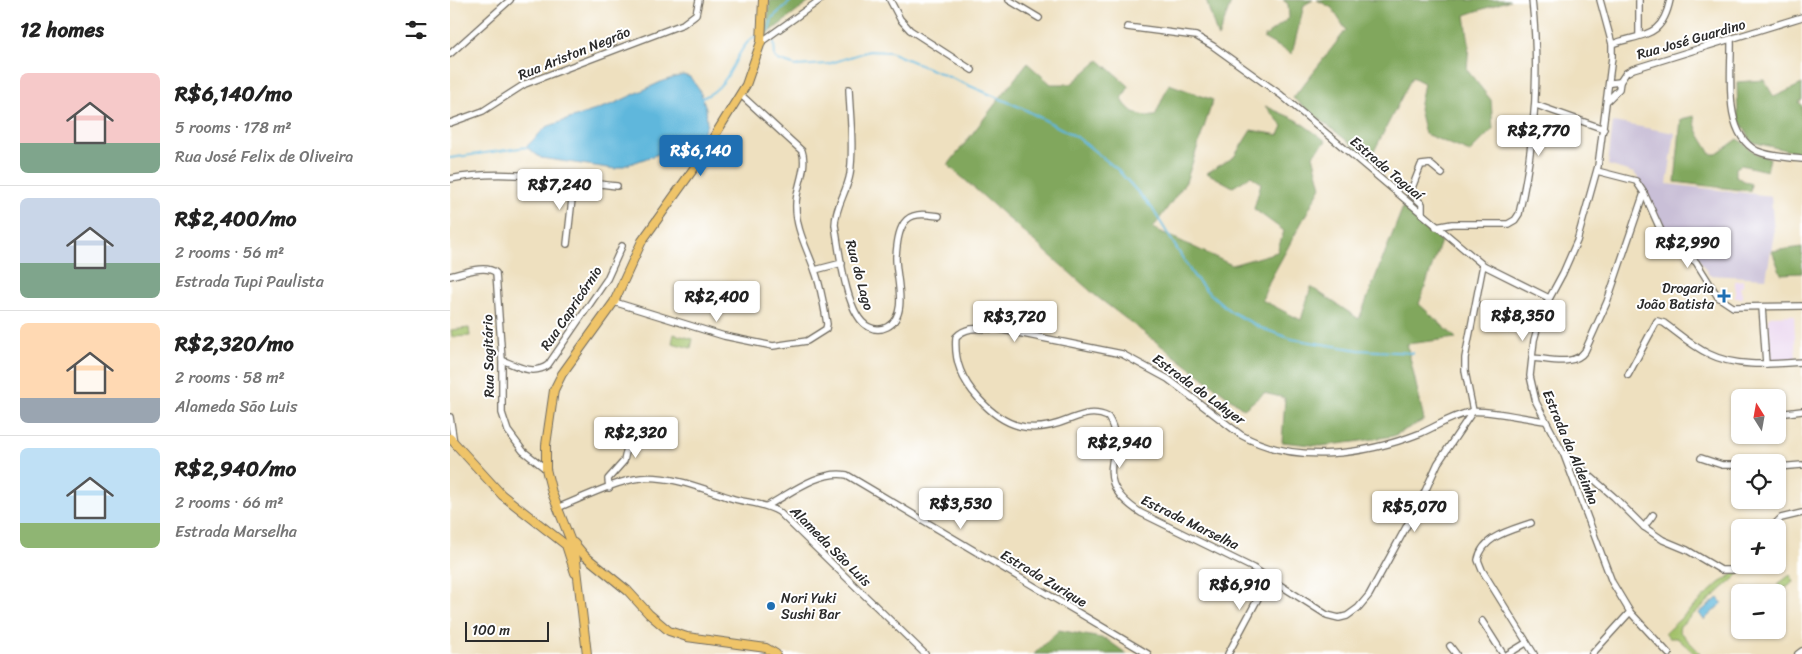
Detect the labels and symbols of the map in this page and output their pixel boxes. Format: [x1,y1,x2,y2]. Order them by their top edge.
street label: Rua José Guardino [1634,12,1749,67]
street label: Rua Ariston Negrão [514,19,634,87]
pin: R$2,770 [1493,114,1585,157]
street label: Estrada Taguaí [1344,130,1431,208]
pin: R$6,140 [655,134,747,177]
pin: R$7,240 [514,168,606,211]
pin: R$2,990 [1642,226,1734,269]
street label: Rua do Lago [838,237,881,313]
street label: Rua Capricórnio [534,261,609,356]
place label: Drogaria João Batista [1636,276,1715,317]
pin: R$2,400 [671,280,763,323]
marker: Drogaria João Batista [1718,290,1730,302]
pin: R$3,720 [969,300,1061,343]
pin: R$8,350 [1477,300,1569,342]
street label: Rua Sagitário [475,314,502,398]
street label: Estrada do Lahyer [1147,347,1252,433]
street label: Estrada da Aldeinha [1535,386,1606,509]
north arrow [1731,389,1786,444]
pin: R$2,320 [590,416,682,459]
pin: R$2,940 [1074,426,1166,469]
pin: R$3,530 [915,488,1007,530]
street label: Estrada Marselha [1136,488,1244,557]
pin: R$5,070 [1369,490,1461,533]
street label: Alameda São Luis [783,499,878,593]
street label: Estrada Zurique [995,543,1092,614]
pin: R$6,910 [1194,568,1286,611]
place label: Nori Yuki Sushi Bar [781,586,842,627]
marker: Nori Yuki Sushi Bar [765,600,777,612]
scale bar [465,619,549,642]

